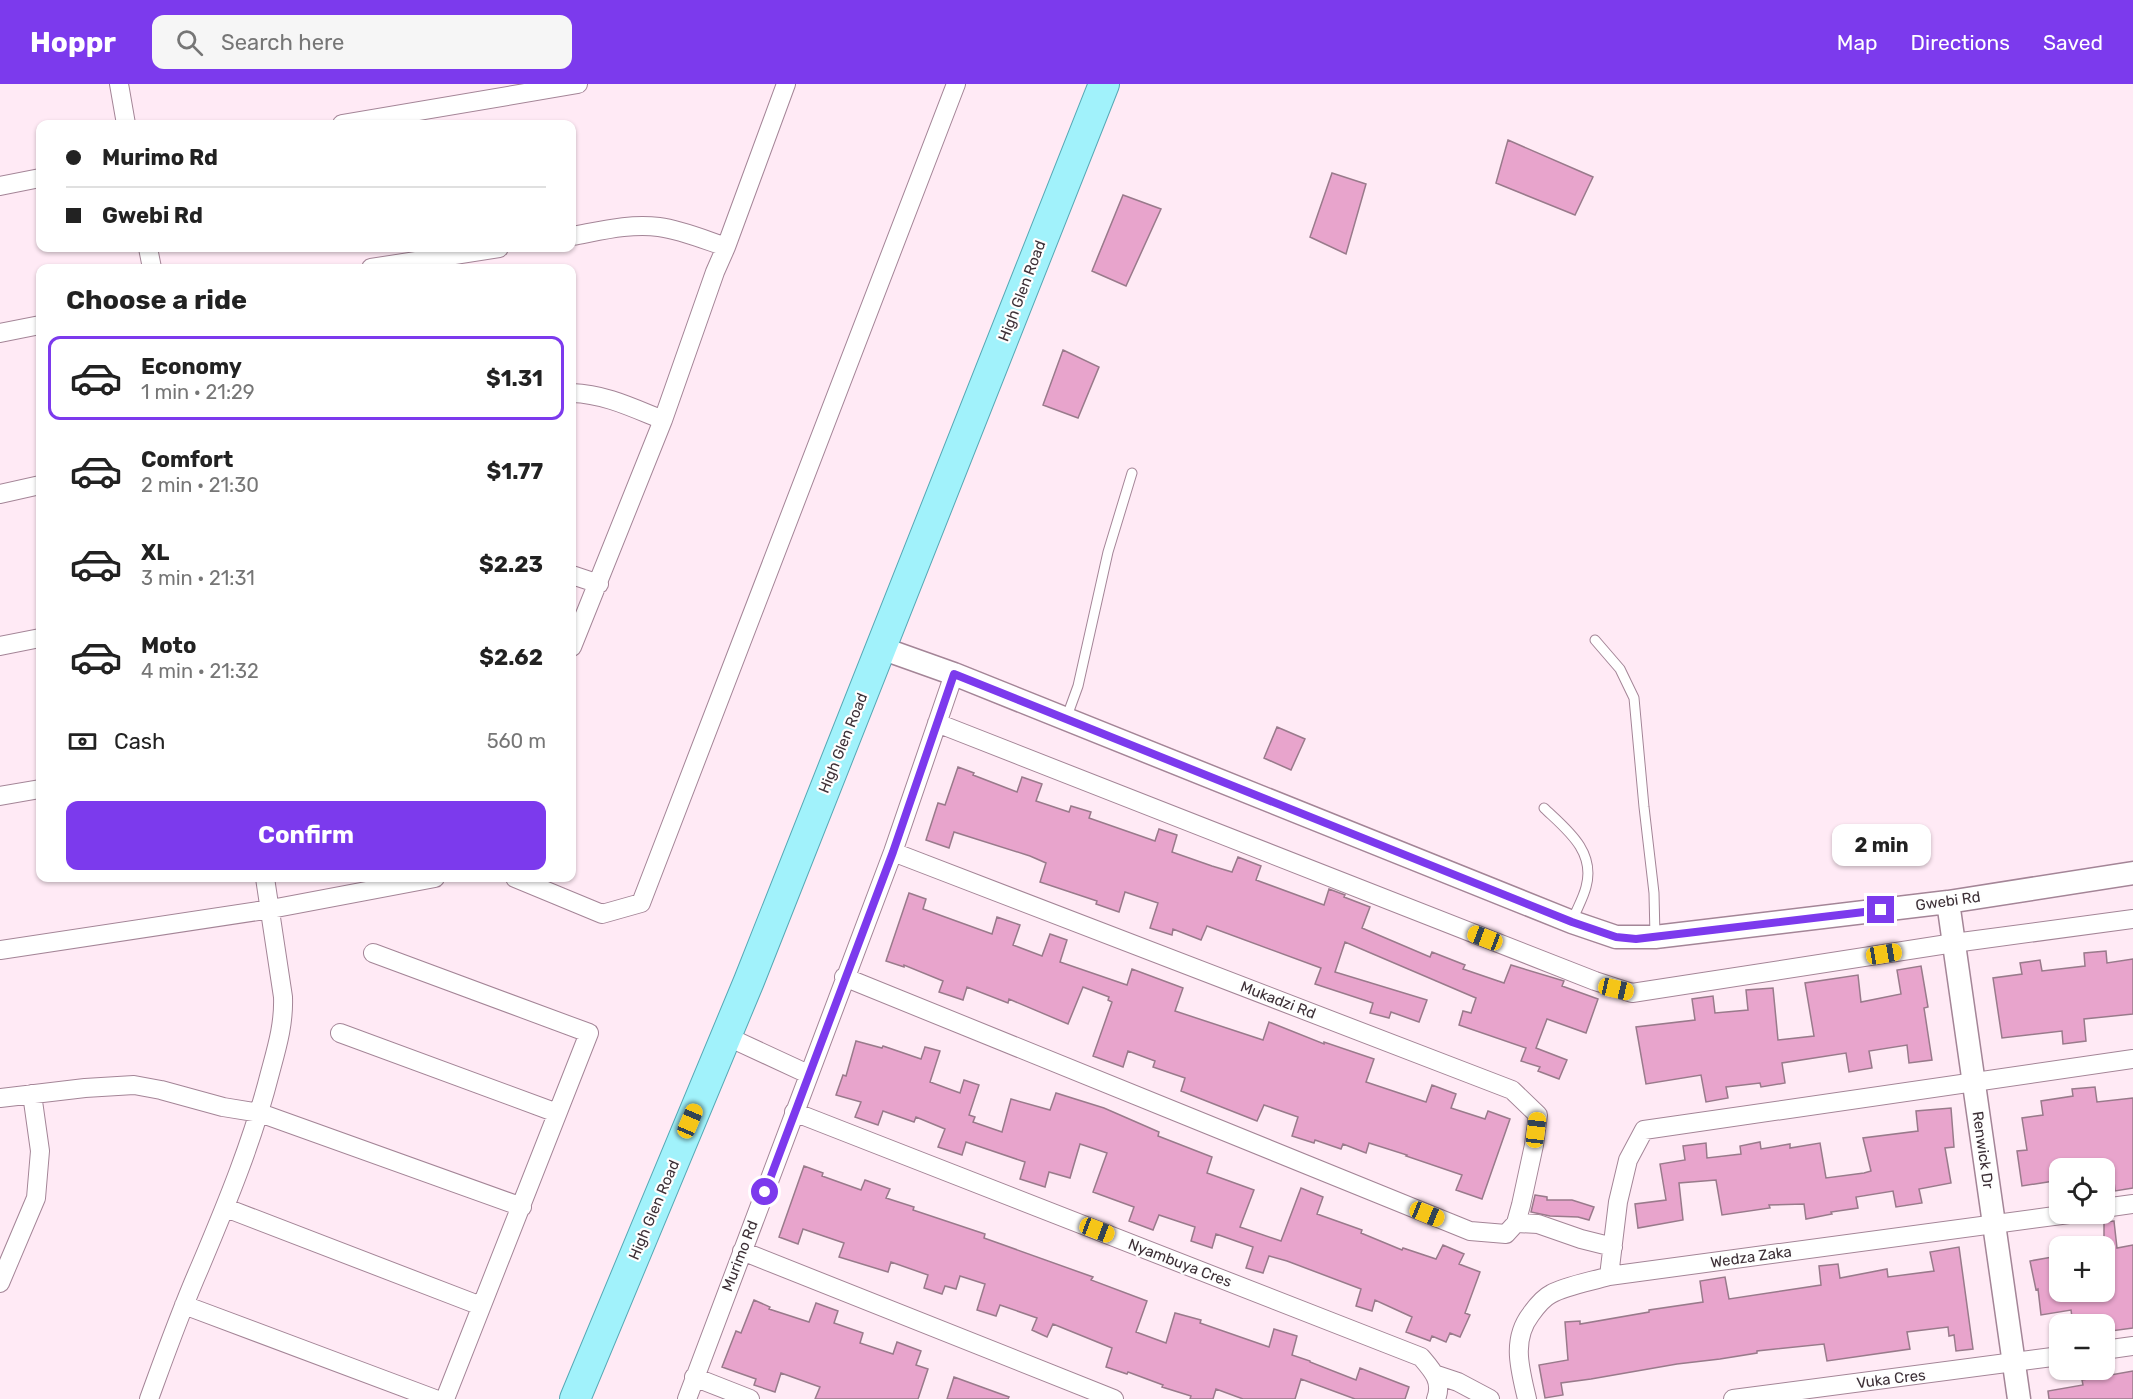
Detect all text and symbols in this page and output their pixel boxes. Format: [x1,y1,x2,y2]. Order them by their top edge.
search box [152,15,572,69]
text: Hoppr [30,26,116,59]
icon: search [173,26,206,59]
text: Search here [221,29,344,56]
text: Map [1837,30,1878,55]
text: Directions [1911,30,2010,55]
text: Saved [2043,30,2103,55]
text: Murimo Rd [102,144,218,171]
text: Gwebi Rd [102,202,203,229]
street label: High Glen Road [994,238,1050,344]
text: Choose a ride [66,284,247,316]
icon: car [69,351,123,405]
text: Economy [141,353,242,380]
text: $1.31 [486,365,543,392]
text: 1 min · 21:29 [141,380,255,404]
icon: car [69,444,123,498]
text: Comfort [141,446,233,473]
text: $1.77 [487,458,543,485]
text: 2 min · 21:30 [141,473,259,497]
icon: car [69,537,123,591]
text: XL [141,539,169,566]
text: $2.23 [479,551,543,578]
text: 3 min · 21:31 [141,566,255,590]
icon: car [69,630,123,684]
text: Moto [141,632,196,659]
text: $2.62 [479,644,543,671]
text: 4 min · 21:32 [141,659,259,683]
street label: High Glen Road [815,690,871,796]
icon: cash [66,725,99,758]
text: Cash [114,728,165,755]
text: 560 m [487,729,546,753]
button: Confirm [66,801,546,870]
callout: 2 min [1832,823,1930,865]
text: 2 min [1854,833,1909,857]
street label: Gwebi Rd [1914,888,1982,914]
route end [1867,896,1894,923]
car [1465,923,1505,953]
car [1865,942,1903,966]
car [1596,976,1636,1002]
street label: Mukadzi Rd [1238,977,1318,1023]
car [675,1101,705,1141]
street label: Renwick Dr [1969,1110,1997,1190]
car [1525,1111,1547,1149]
street label: High Glen Road [625,1157,683,1263]
map controls [2049,1158,2115,1380]
button: locate [2049,1158,2115,1224]
route start [751,1178,778,1205]
car [1407,1199,1447,1229]
car [1077,1215,1117,1245]
street label: Murimo Rd [718,1218,762,1294]
street label: Nyambuya Cres [1126,1235,1235,1291]
button: + [2049,1236,2115,1302]
street label: Wedza Zaka [1709,1242,1793,1272]
button: − [2049,1314,2115,1380]
street label: Vuka Cres [1855,1366,1927,1392]

